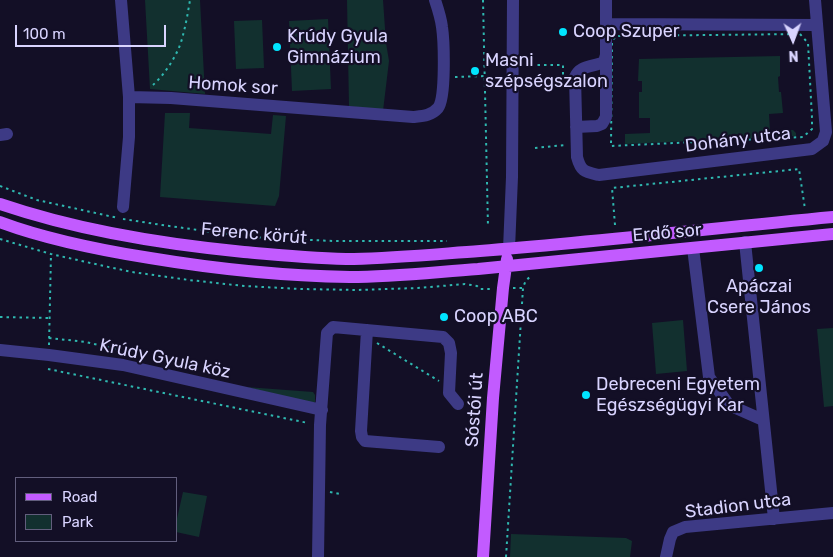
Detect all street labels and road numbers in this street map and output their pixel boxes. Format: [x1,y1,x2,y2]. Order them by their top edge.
street label: Homok sor [188,72,278,100]
street label: Dohány utca [684,123,792,157]
street label: Ferenc körút [200,219,308,249]
street label: Erdő sor [632,219,702,247]
street label: Krúdy Gyula köz [97,335,233,383]
street label: Sóstói út [462,372,488,448]
street label: Stadion utca [684,489,792,523]

